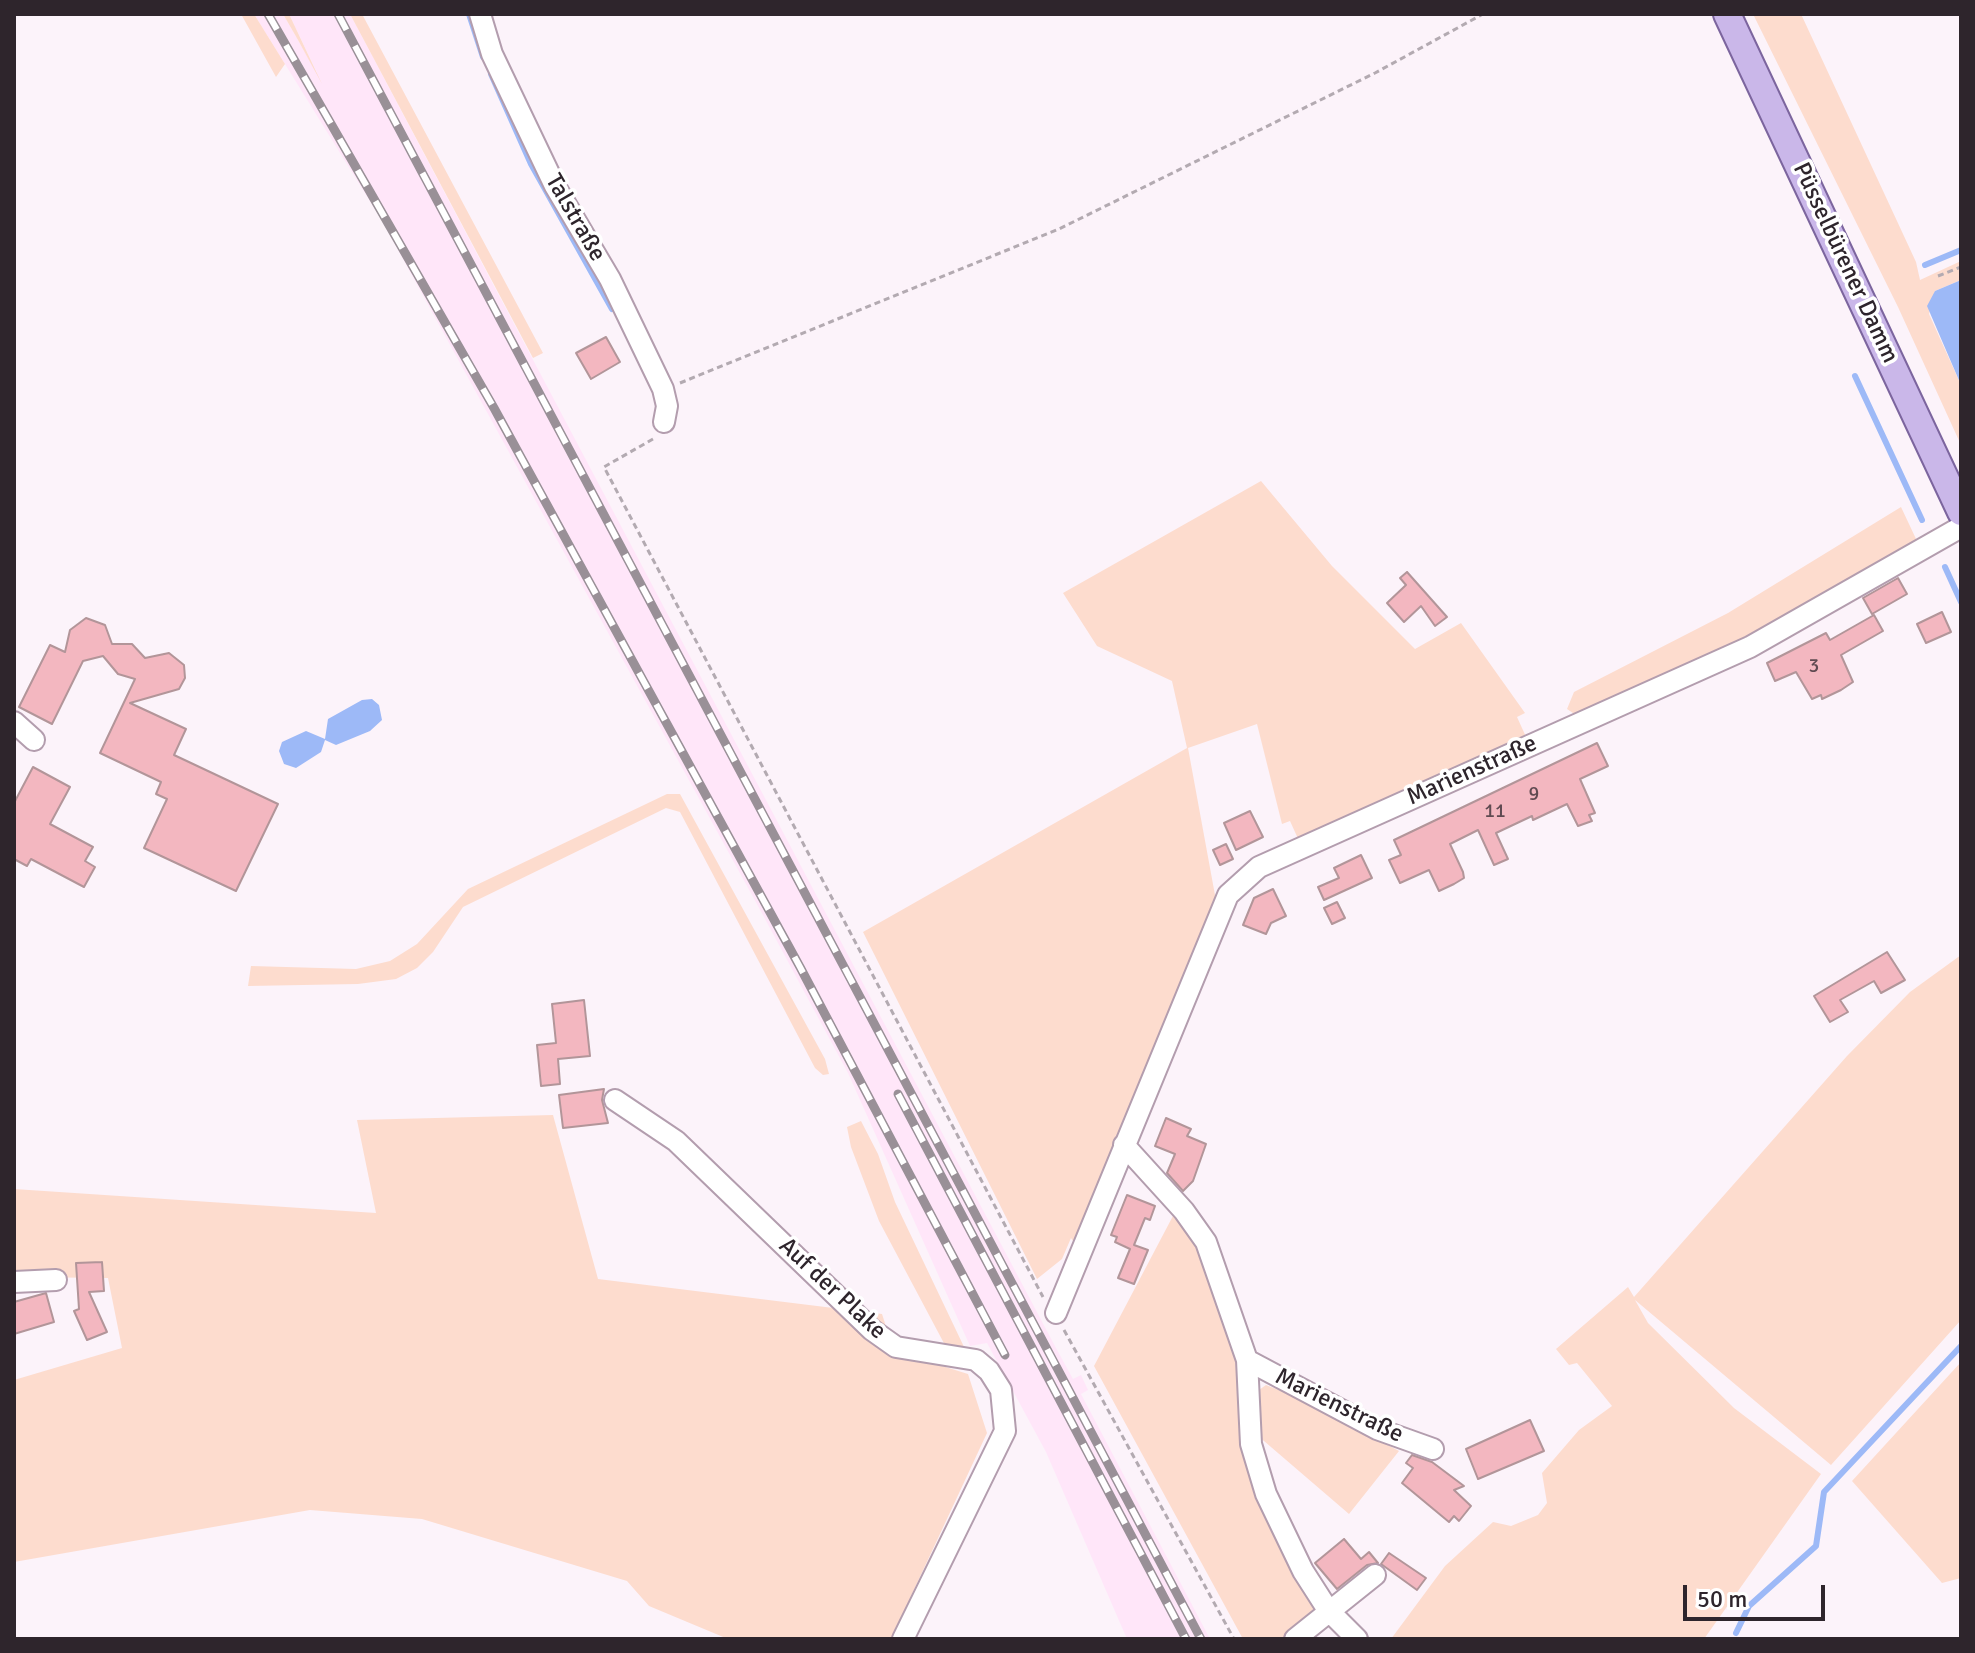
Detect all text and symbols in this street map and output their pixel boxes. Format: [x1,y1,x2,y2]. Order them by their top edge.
street label: Püsselbürener Damm [1786,158,1904,368]
street label: Talstraße [539,169,611,267]
house number: 3 [1809,655,1819,679]
street label: Marienstraße [1403,730,1541,812]
house number: 9 [1529,783,1539,807]
house number: 11 [1484,800,1506,824]
street label: Auf der Plake [772,1232,892,1346]
street label: Marienstraße [1270,1363,1408,1449]
scale bar [1687,1569,1829,1619]
text: 50 m [1697,1584,1747,1614]

